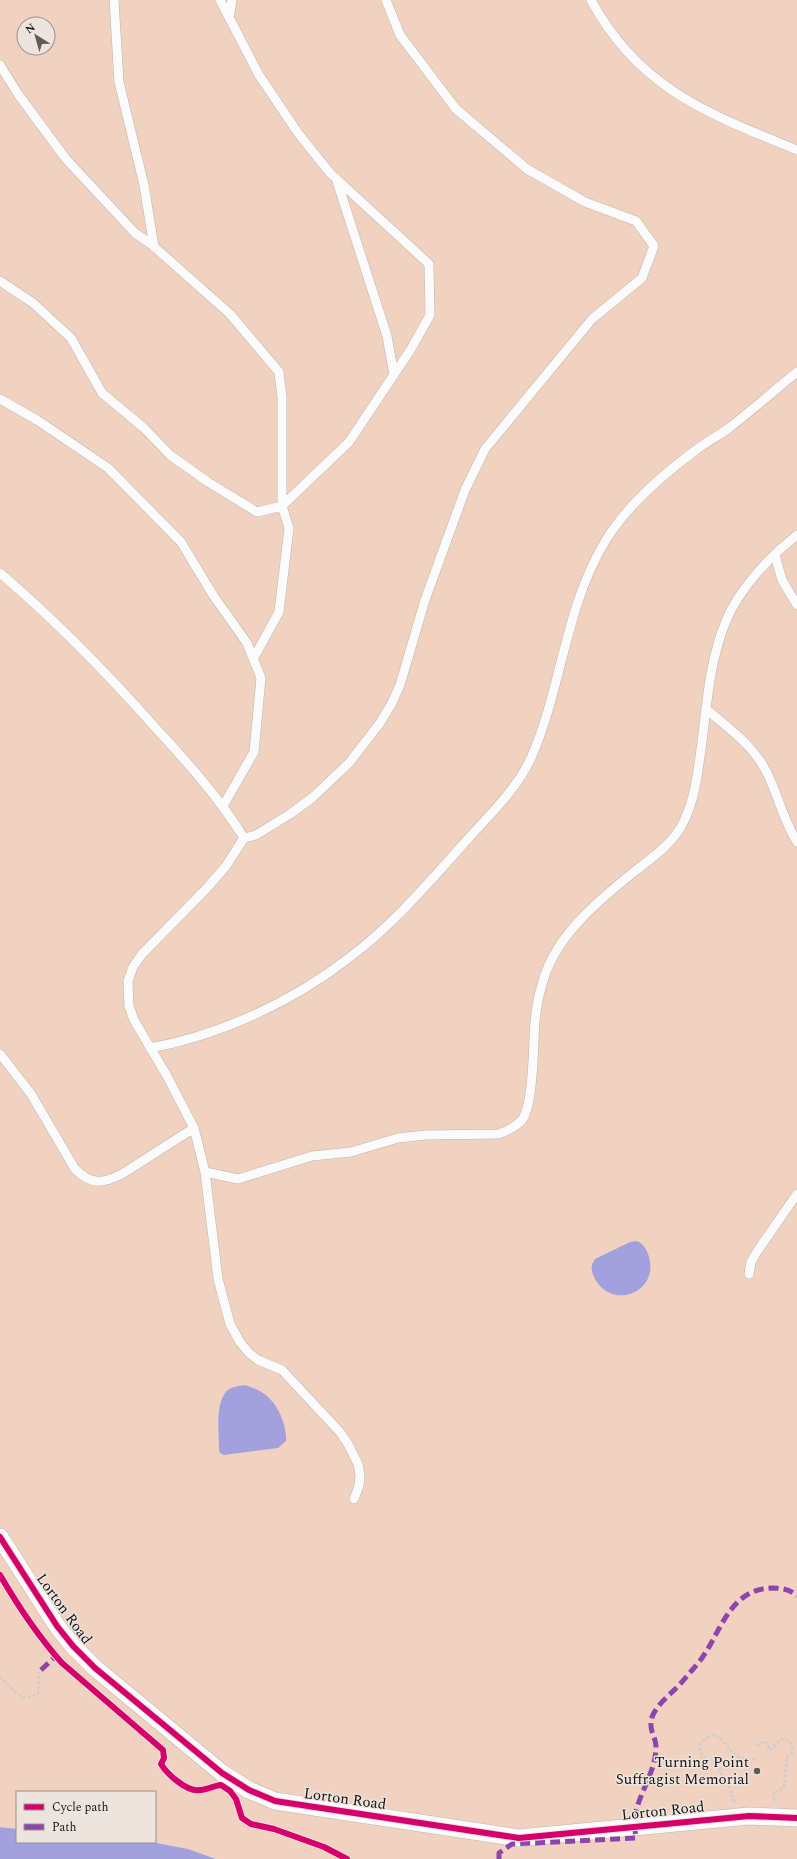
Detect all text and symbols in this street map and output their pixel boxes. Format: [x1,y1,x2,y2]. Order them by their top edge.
north arrow [16,16,56,56]
text: N [22,19,39,38]
street label: Lorton Road [30,1569,98,1649]
place label: Turning Point Suffragist Memorial [616,1751,749,1791]
marker: Turning Point Suffragist Memorial [752,1766,762,1776]
street label: Lorton Road [302,1782,388,1816]
legend [16,1791,156,1843]
street label: Lorton Road [620,1795,706,1827]
text: Cycle path [52,1798,109,1817]
text: Path [52,1818,77,1837]

